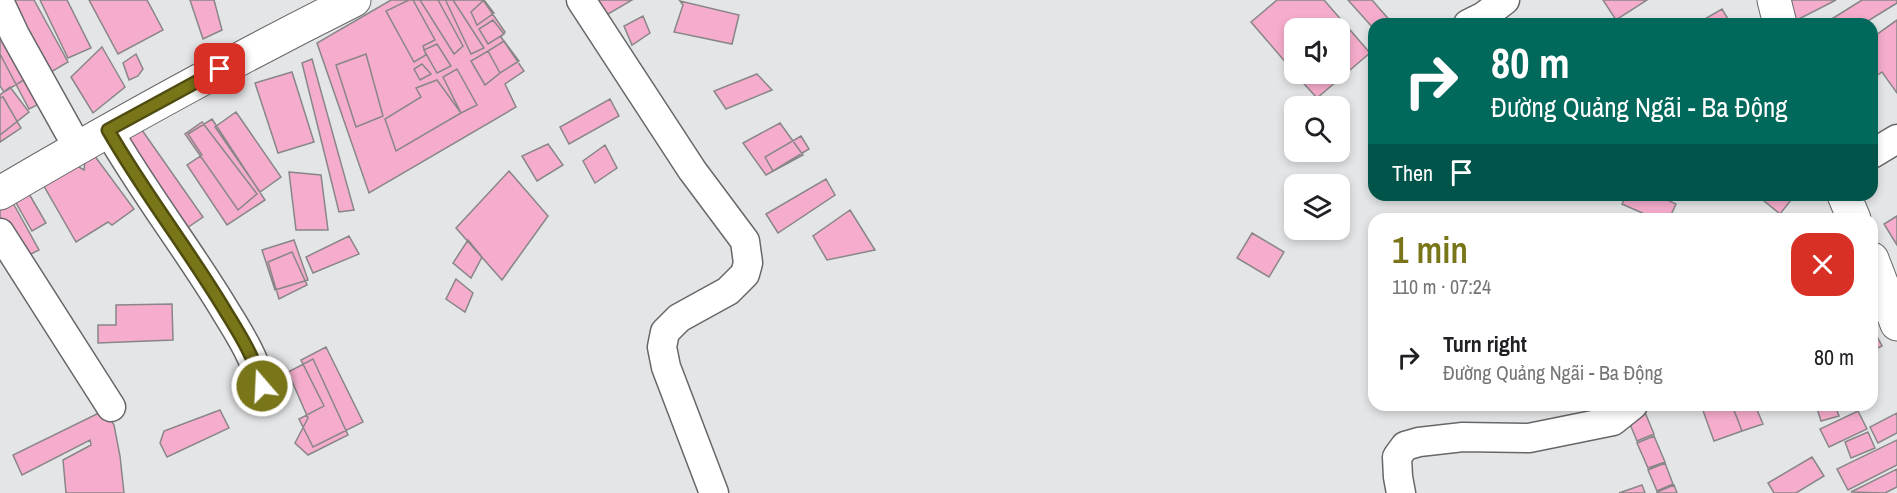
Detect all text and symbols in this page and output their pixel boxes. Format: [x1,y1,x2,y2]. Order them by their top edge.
map controls [1284,18,1350,240]
button: sound [1284,18,1350,84]
text: 80 m [1491,35,1570,91]
icon: right [1392,42,1470,120]
pin [194,43,245,94]
icon: arrive [203,52,236,85]
text: Đường Quảng Ngãi - Ba Động [1491,89,1788,125]
button: search [1284,96,1350,162]
icon: arrive [1445,156,1478,189]
text: Then [1392,158,1433,188]
button: layers [1284,174,1350,240]
text: 1 min [1392,226,1468,274]
button: close [1791,233,1854,296]
text: 110 m · 07:24 [1392,273,1491,300]
text: Turn right [1443,329,1527,359]
icon: right [1392,341,1425,374]
text: 80 m [1814,342,1854,372]
position arrow [230,354,294,418]
text: Đường Quảng Ngãi - Ba Động [1443,359,1663,386]

